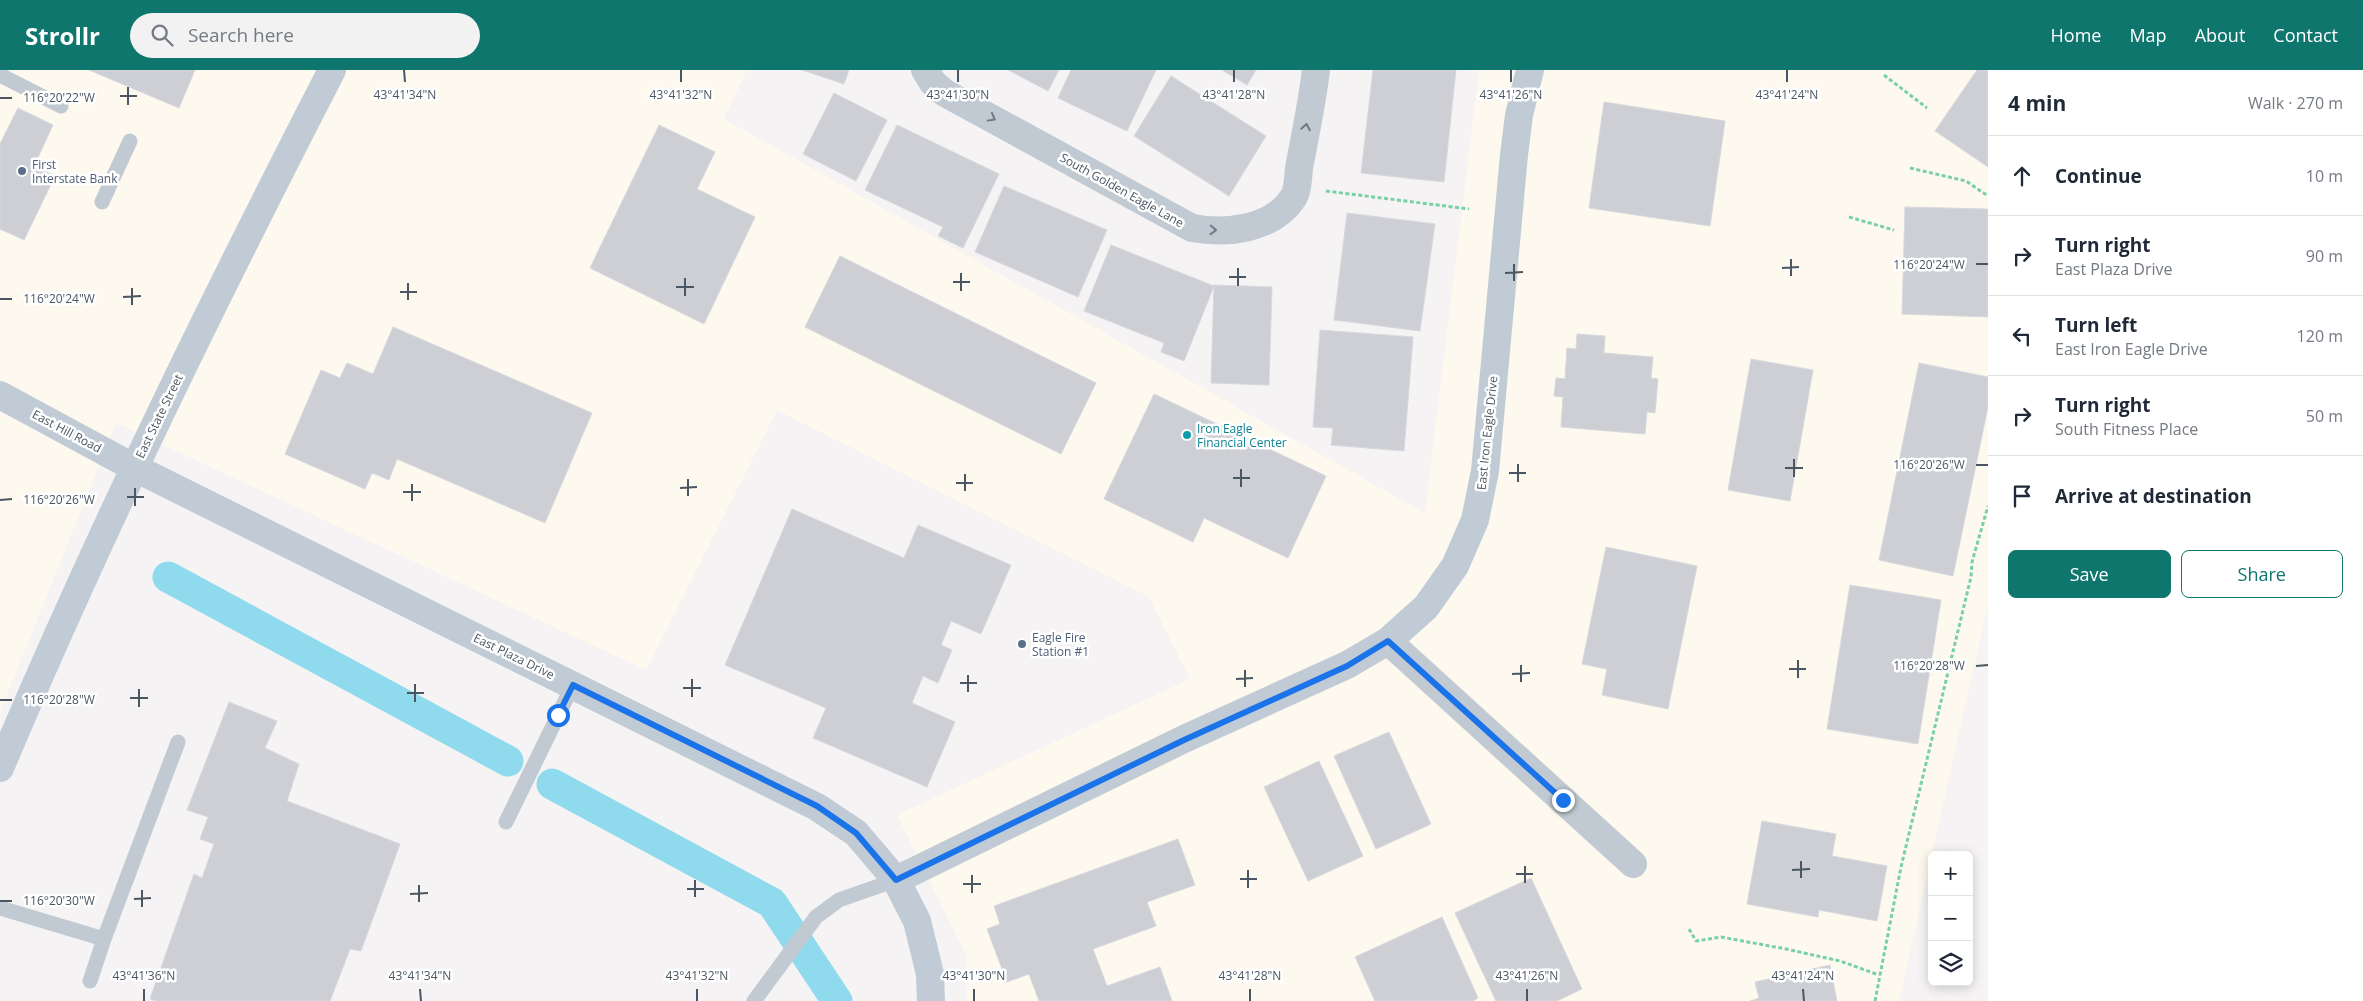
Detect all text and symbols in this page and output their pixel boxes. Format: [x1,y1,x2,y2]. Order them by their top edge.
search box [130,13,480,58]
text: Strollr [25,19,100,52]
icon: search [148,21,176,49]
text: Search here [188,22,294,48]
text: Home [2051,23,2101,47]
text: Map [2129,23,2167,47]
text: About [2195,23,2245,47]
text: Contact [2273,23,2338,47]
text: 43°41'34"N [374,86,436,103]
text: 43°41'32"N [650,86,712,103]
text: 43°41'30"N [927,86,989,103]
text: 43°41'28"N [1203,86,1265,103]
text: 43°41'26"N [1480,86,1542,103]
text: 43°41'24"N [1756,86,1818,103]
text: 116°20'22"W [23,89,95,106]
text: 4 min [2008,89,2066,117]
text: Walk · 270 m [2248,92,2343,114]
one-way arrow [986,112,995,122]
one-way arrow [1301,122,1311,131]
street label: South Golden Eagle Lane [1057,149,1187,231]
place label: First Interstate Bank [32,156,118,187]
icon: ahead [2008,162,2036,190]
text: Continue [2055,163,2142,189]
marker: First Interstate Bank [16,165,28,177]
text: 10 m [2306,165,2343,187]
one-way arrow [1210,225,1218,236]
text: Turn right [2055,232,2150,258]
icon: right [2008,242,2036,270]
text: 90 m [2306,245,2343,267]
text: 116°20'24"W [1893,256,1965,273]
text: East Plaza Drive [2055,258,2173,280]
text: 116°20'24"W [23,290,95,307]
text: Turn left [2055,312,2137,338]
icon: left [2008,322,2036,350]
text: 120 m [2297,325,2343,347]
text: East Iron Eagle Drive [2055,338,2208,360]
street label: East State Street [131,371,187,461]
street label: East Iron Eagle Drive [1473,375,1501,491]
text: Turn right [2055,392,2150,418]
icon: right [2008,402,2036,430]
text: 50 m [2306,405,2343,427]
street label: East Hill Road [29,406,105,456]
text: South Fitness Place [2055,418,2198,440]
place label: Iron Eagle Financial Center [1197,420,1287,451]
marker: Iron Eagle Financial Center [1181,429,1193,441]
text: 116°20'26"W [1893,456,1965,473]
icon: arrive [2008,482,2036,510]
text: Arrive at destination [2055,483,2252,509]
text: 116°20'26"W [23,491,95,508]
button: Save [2008,550,2171,598]
button: Share [2181,550,2343,598]
street label: East Plaza Drive [471,629,558,683]
place label: Eagle Fire Station #1 [1032,629,1089,660]
marker: Eagle Fire Station #1 [1016,638,1028,650]
text: 116°20'28"W [1893,657,1965,674]
text: 116°20'28"W [23,691,95,708]
route start [547,704,570,727]
route end [1552,789,1575,812]
map controls [1928,851,1973,986]
button: + [1928,851,1973,896]
text: 116°20'30"W [23,892,95,909]
button: − [1928,896,1973,941]
button: layers [1928,941,1973,986]
text: 43°41'36"N [113,967,175,984]
text: 43°41'34"N [389,967,451,984]
text: 43°41'32"N [666,967,728,984]
text: 43°41'30"N [943,967,1005,984]
text: 43°41'28"N [1219,967,1281,984]
text: 43°41'26"N [1496,967,1558,984]
text: 43°41'24"N [1772,967,1834,984]

